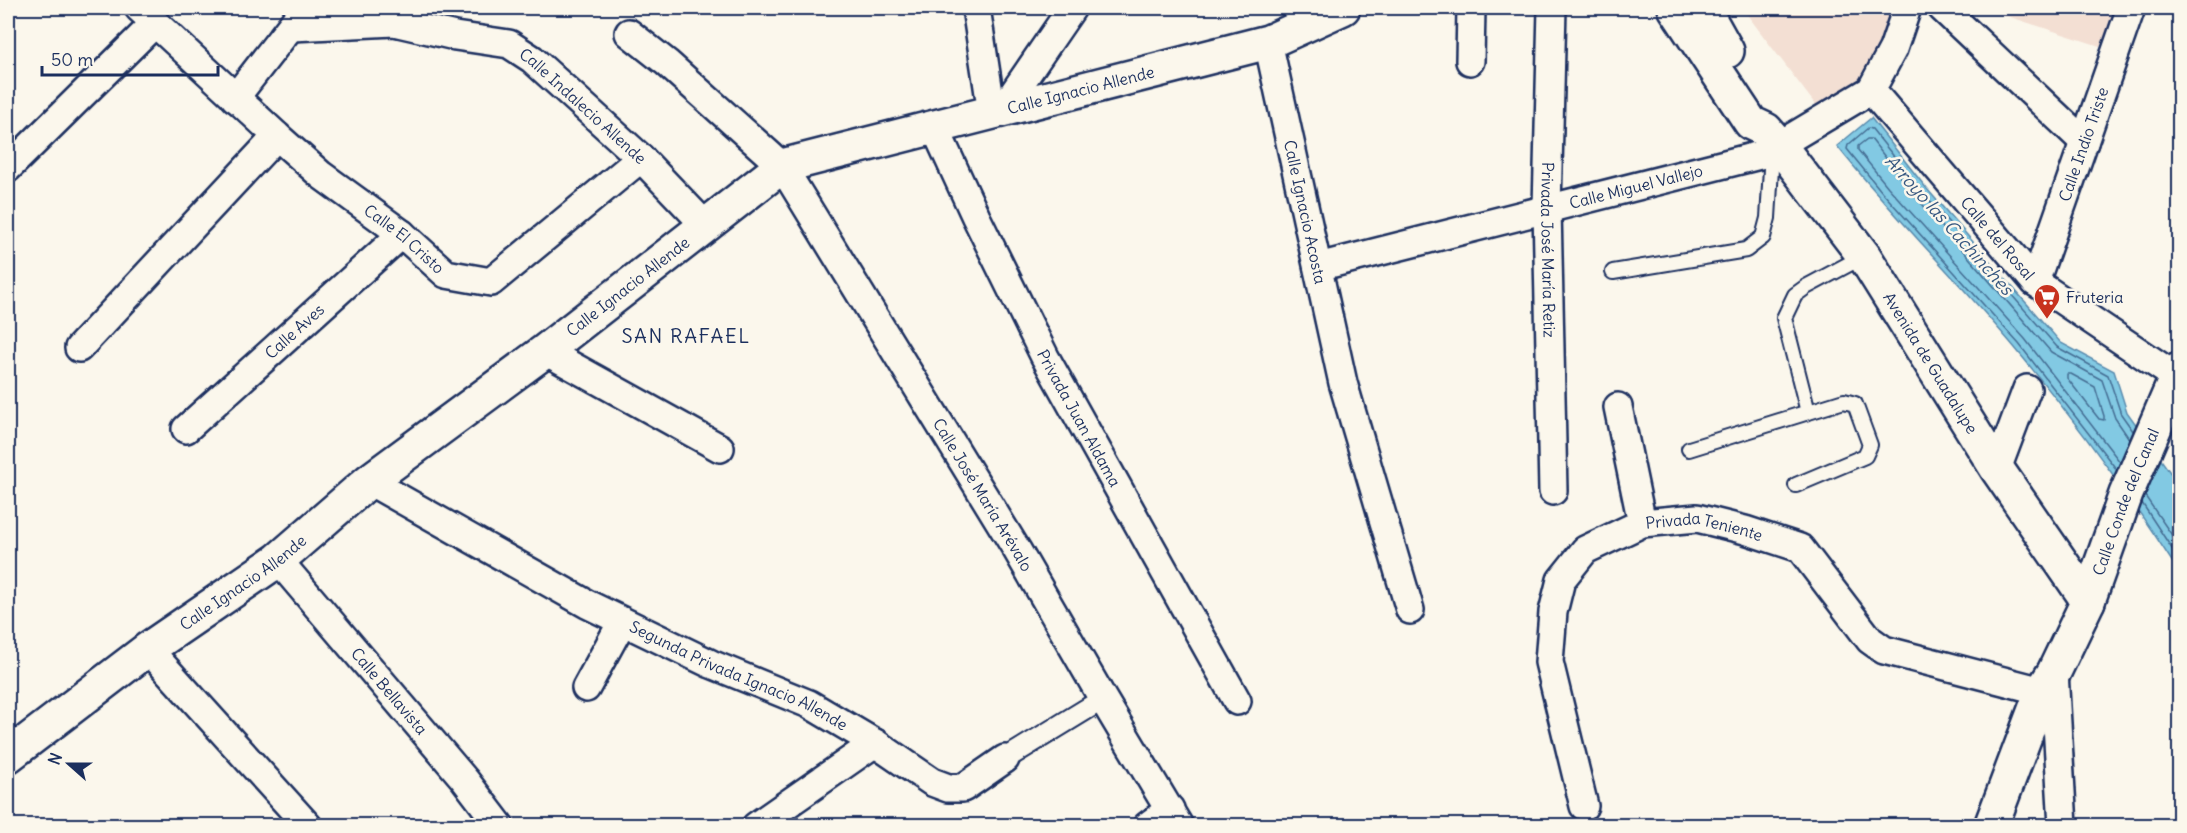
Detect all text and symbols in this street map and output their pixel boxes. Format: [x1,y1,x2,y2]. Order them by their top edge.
scale bar [42,39,218,77]
street label: Calle Indalecio Allende [516,44,651,168]
text: 50 m [51,48,93,71]
street label: Calle Ignacio Allende [1005,61,1156,118]
street label: Calle Indio Triste [2054,84,2112,204]
street label: Calle Ignacio Acosta [1280,138,1331,286]
water label: Arroyo las Cachinches [1880,150,2020,301]
street label: Calle Miguel Vallejo [1567,160,1705,213]
street label: Privada José María Retiz [1537,162,1560,338]
street label: Calle del Rosal [1956,192,2039,284]
street label: Calle El Cristo [360,200,449,278]
street label: Calle Ignacio Allende [562,232,693,341]
supermarket icon: Fruteria [2032,282,2062,320]
place label: Fruteria [2066,287,2123,307]
street label: Avenida de Guadalupe [1879,289,1982,437]
street label: Calle Aves [261,299,328,363]
district label: SAN RAFAEL [621,323,751,348]
street label: Privada Juan Aldama [1033,346,1125,490]
street label: Calle José María Arévalo [929,414,1037,575]
street label: Calle Conde del Canal [2088,425,2163,578]
street label: Privada Teniente [1645,508,1765,545]
street label: Calle Ignacio Allende [176,530,310,634]
street label: Segunda Privada Ignacio Allende [626,616,851,735]
street label: Calle Bellavista [347,644,432,739]
north arrow [39,734,99,794]
text: N [44,750,66,767]

